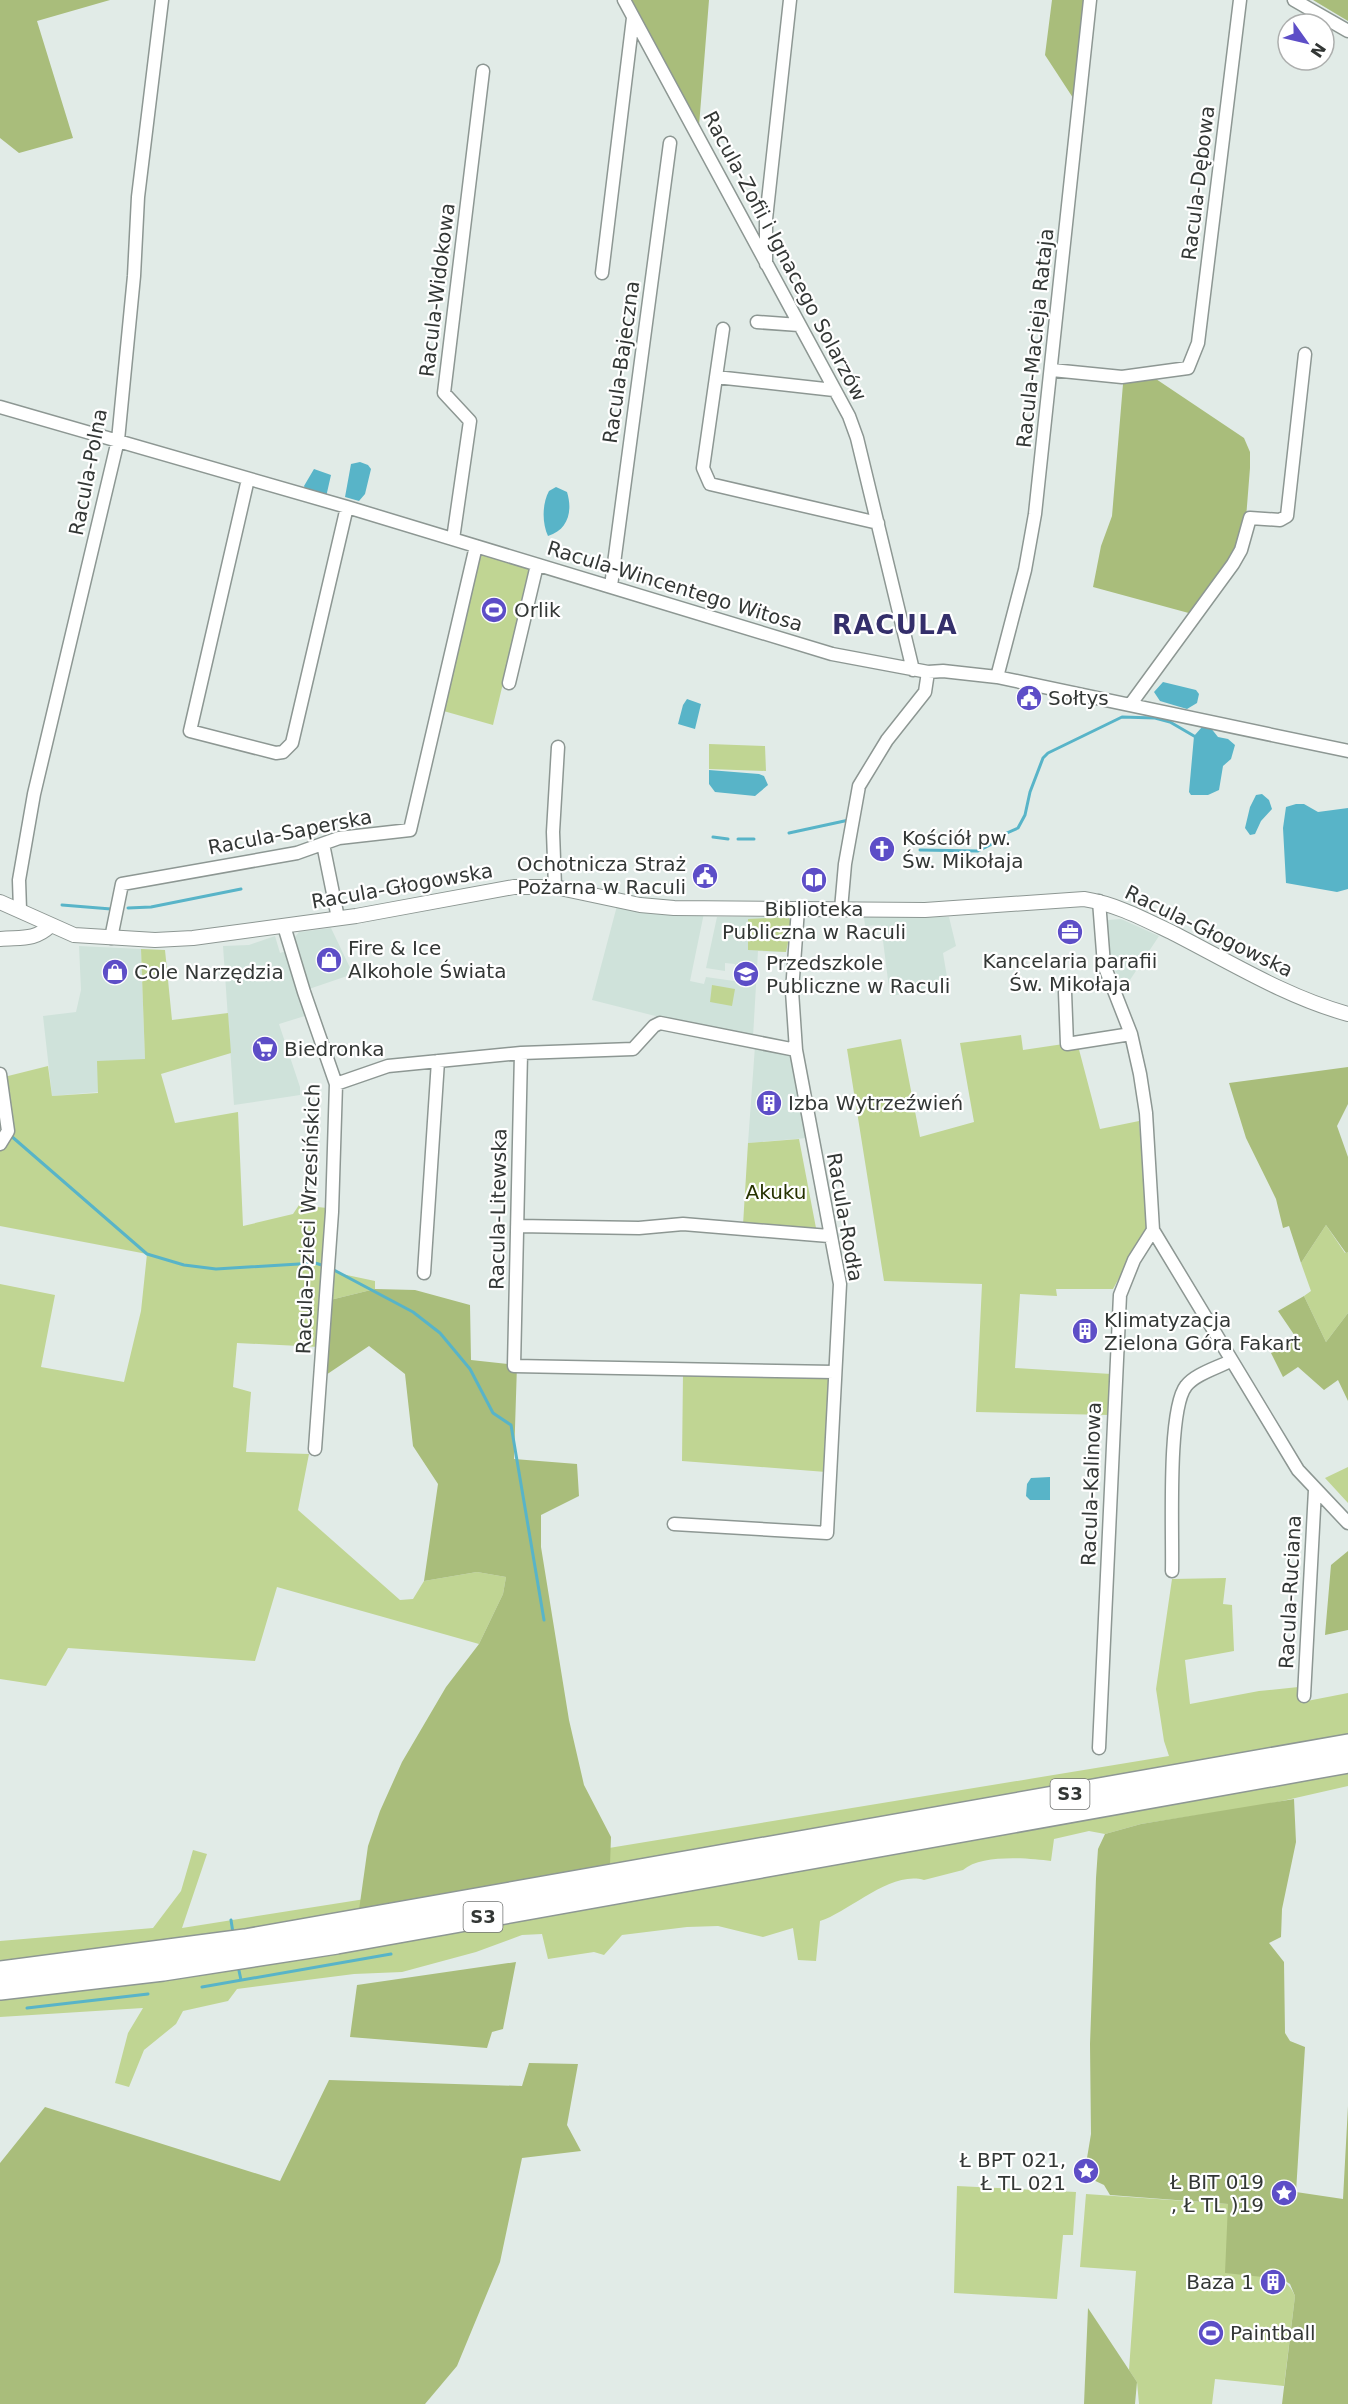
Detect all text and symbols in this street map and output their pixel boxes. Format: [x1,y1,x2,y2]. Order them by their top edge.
north arrow [1276,12,1336,72]
text: N [1306,39,1330,61]
street label: Racula-Dębowa [1177,104,1219,262]
street label: Racula-Zofii i Ignacego Solarzów [698,107,872,405]
street label: Racula-Widokowa [414,202,460,378]
street label: Racula-Macieja Rataja [1012,227,1058,449]
street label: Racula-Bajeczna [598,279,644,445]
street label: Racula-Polna [64,407,112,537]
street label: Racula-Wincentego Witosa [544,536,806,636]
sports icon: Orlik [479,595,509,625]
place label: Orlik [514,598,561,622]
district label: RACULA [832,610,958,640]
public building icon: Sołtys [1014,683,1044,713]
place label: Sołtys [1048,686,1109,710]
street label: Racula-Saperska [206,804,374,860]
place label: Kościół pw. Św. Mikołaja [902,826,1024,873]
church icon: Kościół pw. Św. Mikołaja [867,834,897,864]
place label: Ochotnicza Straż Pożarna w Raculi [517,852,686,899]
street label: Racula-Głogowska [309,858,495,914]
public building icon: Ochotnicza Straż Pożarna w Raculi [690,861,720,891]
library icon: Biblioteka Publiczna w Raculi [799,865,829,895]
street label: Racula-Głogowska [1121,880,1297,982]
place label: Biblioteka Publiczna w Raculi [722,897,906,944]
office icon: Kancelaria parafii Św. Mikołaja [1055,917,1085,947]
place label: Fire & Ice Alkohole Świata [348,936,506,983]
shop icon: Fire & Ice Alkohole Świata [314,945,344,975]
place label: Kancelaria parafii Św. Mikołaja [983,949,1157,996]
place label: Przedszkole Publiczne w Raculi [766,951,950,998]
shop icon: Cole Narzędzia [100,957,130,987]
school or university icon: Przedszkole Publiczne w Raculi [731,959,761,989]
place label: Cole Narzędzia [134,960,284,984]
supermarket icon: Biedronka [250,1034,280,1064]
place label: Biedronka [284,1037,384,1061]
street label: Racula-Dzieci Wrzesińskich [291,1083,325,1355]
building icon: Izba Wytrzeźwień [754,1088,784,1118]
place label: Izba Wytrzeźwień [788,1091,963,1115]
street label: Racula-Litewska [485,1128,511,1290]
street label: Racula-Rodła [822,1151,868,1283]
park label: Akuku [746,1180,806,1204]
place label: Klimatyzacja Zielona Góra Fakart [1104,1308,1301,1355]
building icon: Klimatyzacja Zielona Góra Fakart [1070,1316,1100,1346]
street label: Racula-Kalinowa [1076,1402,1106,1566]
street label: Racula-Ruciana [1274,1515,1306,1669]
road number: S3 [1050,1779,1090,1809]
road number: S3 [464,1902,502,1932]
place label: Ł BPT 021, Ł TL 021 [959,2148,1066,2195]
place icon: Ł BPT 021, Ł TL 021 [1071,2156,1101,2186]
place label: Ł BIT 019 , Ł TL )19 [1169,2170,1264,2217]
place icon: Ł BIT 019 , Ł TL )19 [1269,2178,1299,2208]
building icon: Baza 1 [1258,2267,1288,2297]
place label: Baza 1 [1186,2270,1254,2294]
sports icon: Paintball [1196,2318,1226,2348]
place label: Paintball [1230,2321,1316,2345]

